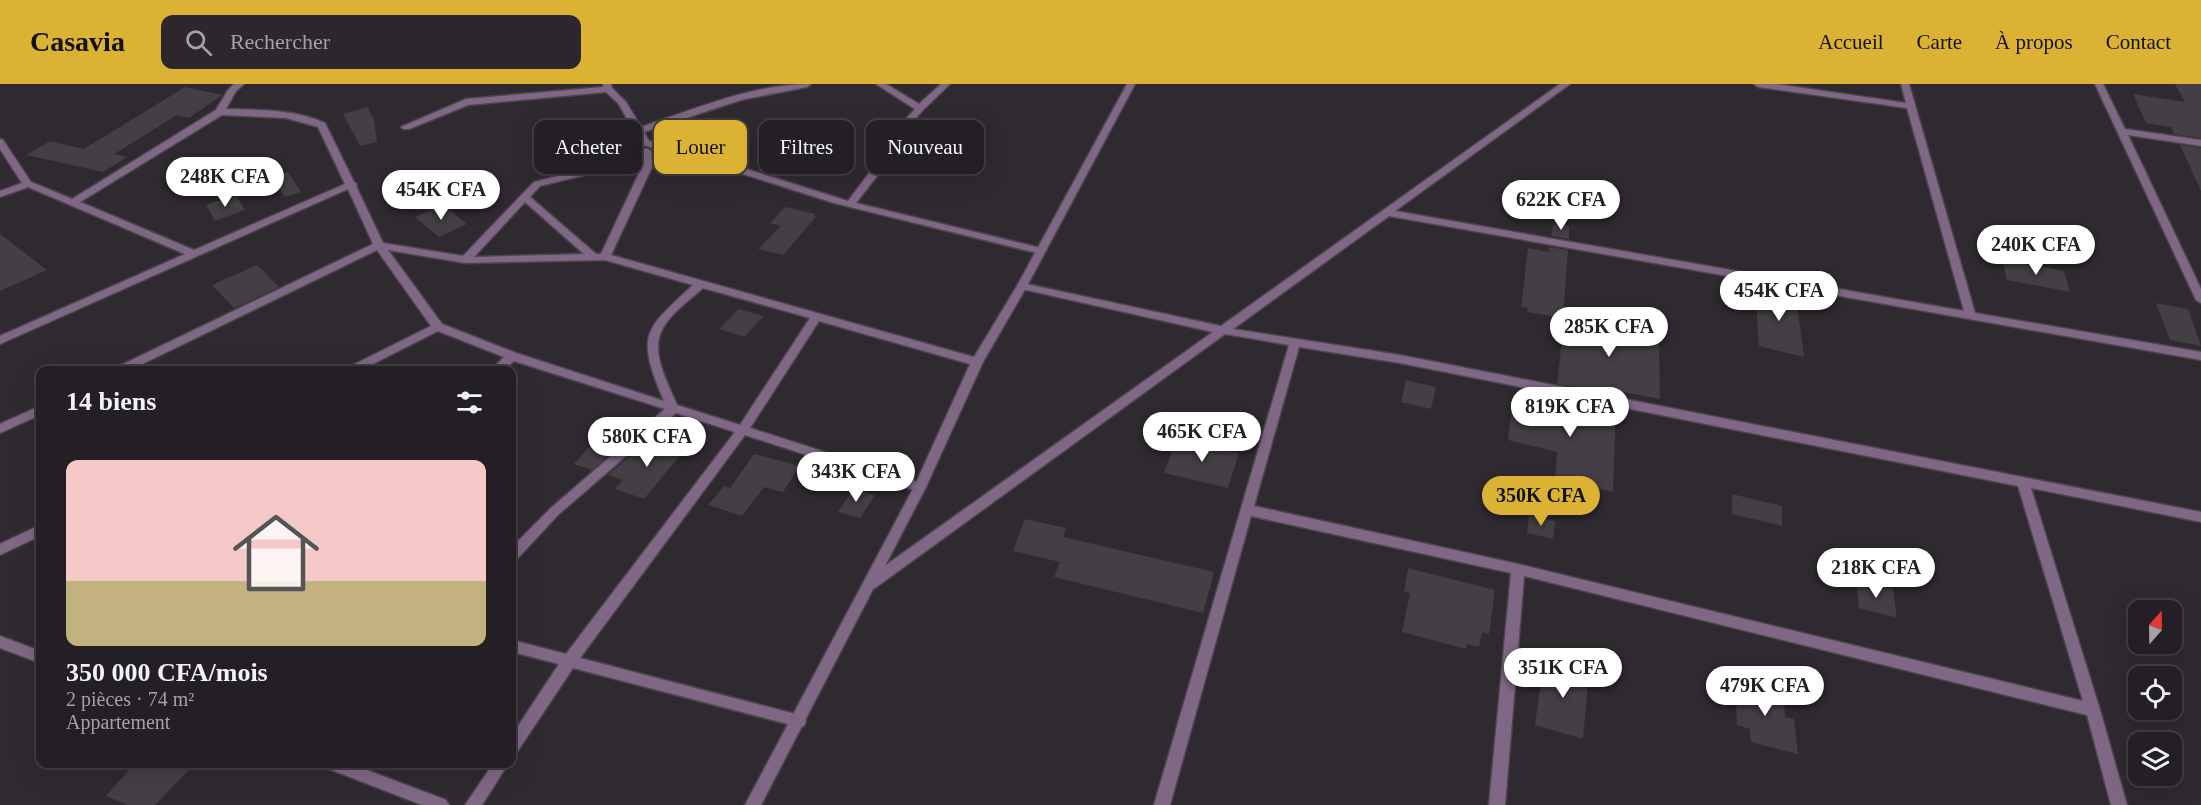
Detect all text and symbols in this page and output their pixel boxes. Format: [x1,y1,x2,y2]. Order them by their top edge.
search box [161,15,581,69]
text: Casavia [30,26,125,57]
icon: search [182,26,215,59]
text: Rechercher [230,29,330,54]
text: Accueil [1818,30,1884,54]
text: Carte [1917,30,1962,54]
text: À propos [1995,30,2073,54]
text: Contact [2106,30,2171,54]
chip: Acheter [534,120,642,174]
chip: Louer [654,120,747,174]
chip: Filtres [759,120,854,174]
chip: Nouveau [866,120,984,174]
pin: 248K CFA [163,157,287,208]
text: 248K CFA [180,165,270,187]
pin: 454K CFA [379,170,503,221]
text: 454K CFA [396,178,486,200]
pin: 622K CFA [1499,180,1623,231]
text: 622K CFA [1516,188,1606,210]
pin: 240K CFA [1974,225,2098,276]
text: 240K CFA [1991,233,2081,255]
pin: 454K CFA [1717,271,1841,322]
text: 454K CFA [1734,279,1824,301]
pin: 285K CFA [1547,307,1671,358]
text: 285K CFA [1564,315,1654,337]
icon: filters [453,386,486,419]
text: 14 biens [66,387,156,416]
pin: 819K CFA [1508,387,1632,438]
text: 819K CFA [1525,395,1615,417]
pin: 465K CFA [1140,412,1264,463]
pin: 580K CFA [585,417,709,468]
text: 465K CFA [1157,420,1247,442]
text: 580K CFA [602,425,692,447]
pin: 343K CFA [794,452,918,503]
text: 343K CFA [811,460,901,482]
pin: 350K CFA [1479,476,1603,527]
text: 350K CFA [1496,484,1586,506]
icon: home [222,499,330,607]
pin: 218K CFA [1814,548,1938,599]
text: 218K CFA [1831,556,1921,578]
north arrow [2128,600,2182,654]
map controls [2128,600,2182,786]
pin: 351K CFA [1501,648,1625,699]
text: 351K CFA [1518,656,1608,678]
text: 350 000 CFA/mois [66,658,268,687]
pin: 479K CFA [1703,666,1827,717]
button: locate [2128,666,2182,720]
text: 479K CFA [1720,674,1810,696]
text: 2 pièces · 74 m² [66,688,194,710]
text: Appartement [66,711,170,733]
button: layers [2128,732,2182,786]

